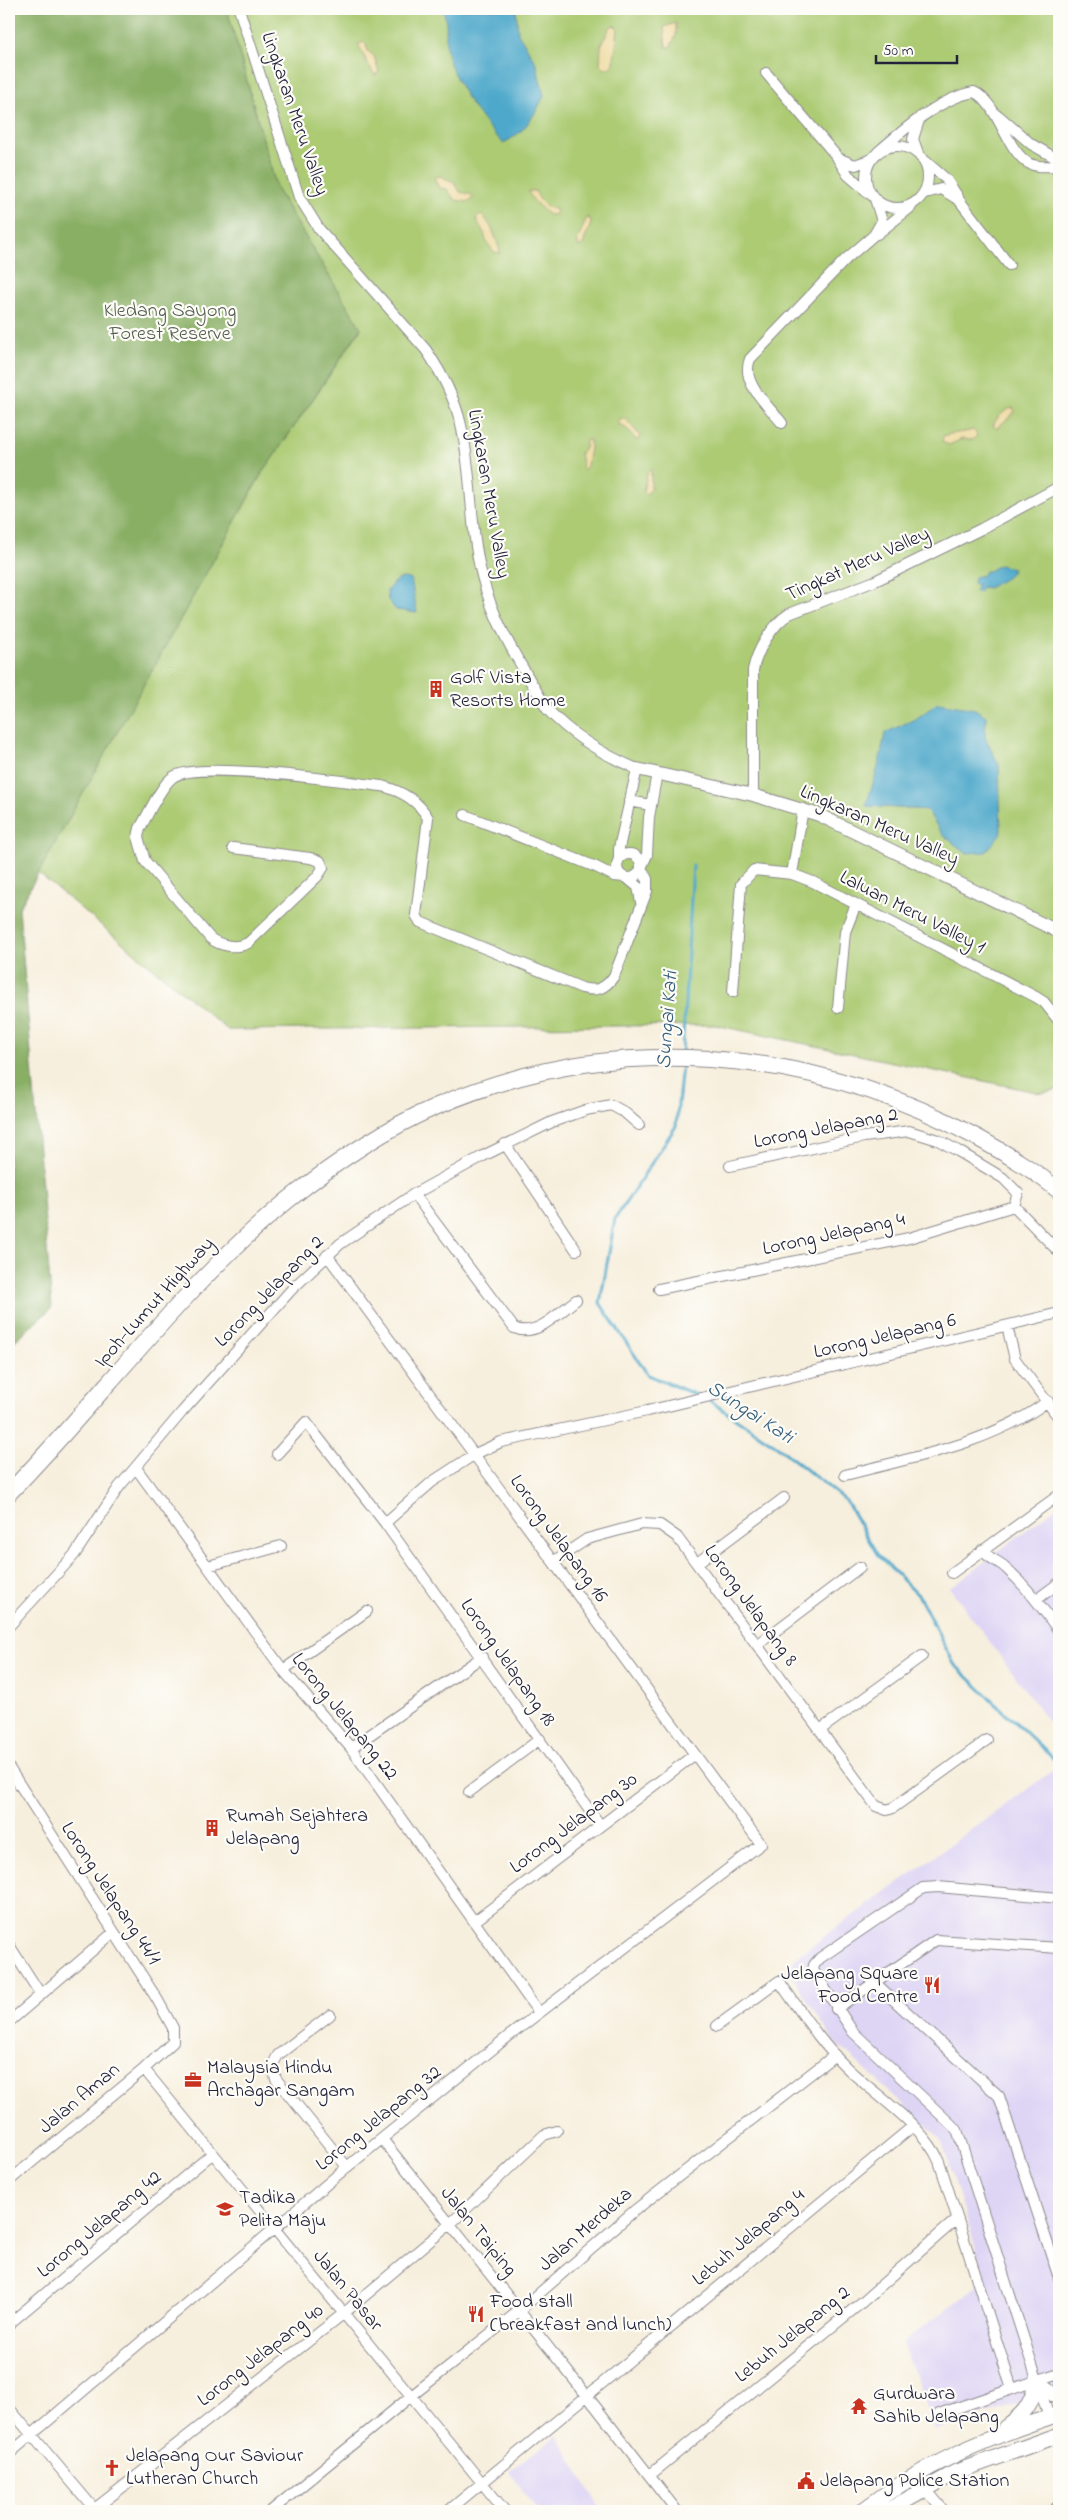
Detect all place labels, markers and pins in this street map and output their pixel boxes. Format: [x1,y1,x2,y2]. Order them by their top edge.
place label: Golf Vista Resorts Home [450,664,565,716]
building icon: Golf Vista Resorts Home [426,679,446,699]
place label: Rumah Sejahtera Jelapang [226,1802,368,1855]
building icon: Rumah Sejahtera Jelapang [202,1818,222,1838]
place label: Jelapang Square Food Centre [781,1960,918,2012]
restaurant icon: Jelapang Square Food Centre [922,1975,942,1995]
place label: Malaysia Hindu Archagar Sangam [207,2054,355,2107]
office icon: Malaysia Hindu Archagar Sangam [183,2070,203,2090]
place label: Tadika Pelita Maju [239,2184,326,2236]
school or university icon: Tadika Pelita Maju [215,2199,235,2219]
place label: Food stall (breakfast and lunch) [489,2288,672,2340]
restaurant icon: Food stall (breakfast and lunch) [466,2304,486,2324]
place label: Gurdwara Sahib Jelapang [873,2380,999,2433]
temple icon: Gurdwara Sahib Jelapang [849,2396,869,2416]
place label: Jelapang Our Saviour Lutheran Church [126,2442,304,2494]
church icon: Jelapang Our Saviour Lutheran Church [102,2458,122,2478]
place label: Jelapang Police Station [820,2467,1009,2497]
public building icon: Jelapang Police Station [796,2471,816,2491]

